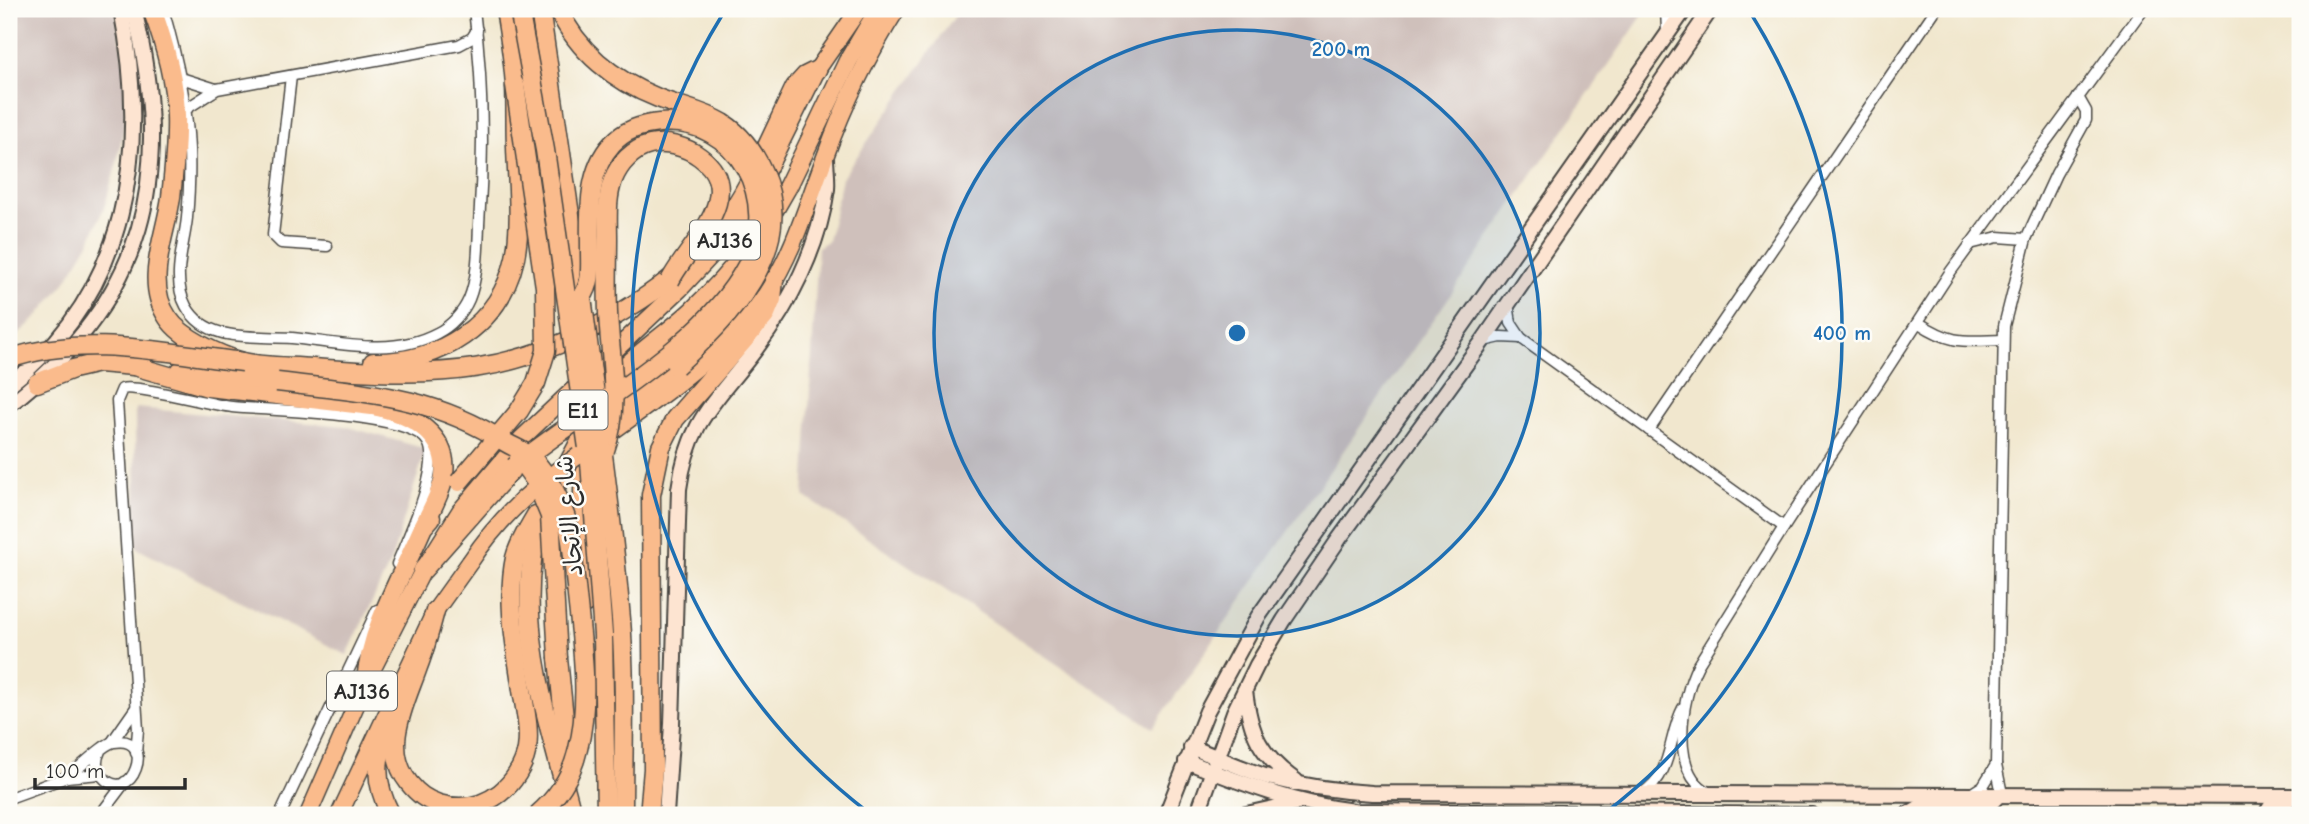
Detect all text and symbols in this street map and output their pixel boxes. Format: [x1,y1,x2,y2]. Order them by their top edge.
text: 200 m [1312,37,1370,61]
road number: AJ136 [690,220,760,260]
centre of rings [1225,321,1249,345]
text: 400 m [1813,321,1871,345]
road number: E11 [558,390,608,430]
street label: شارع الإتحاد [550,454,591,577]
road number: AJ136 [327,671,397,710]
scale bar [35,747,186,791]
text: 100 m [46,759,104,783]

